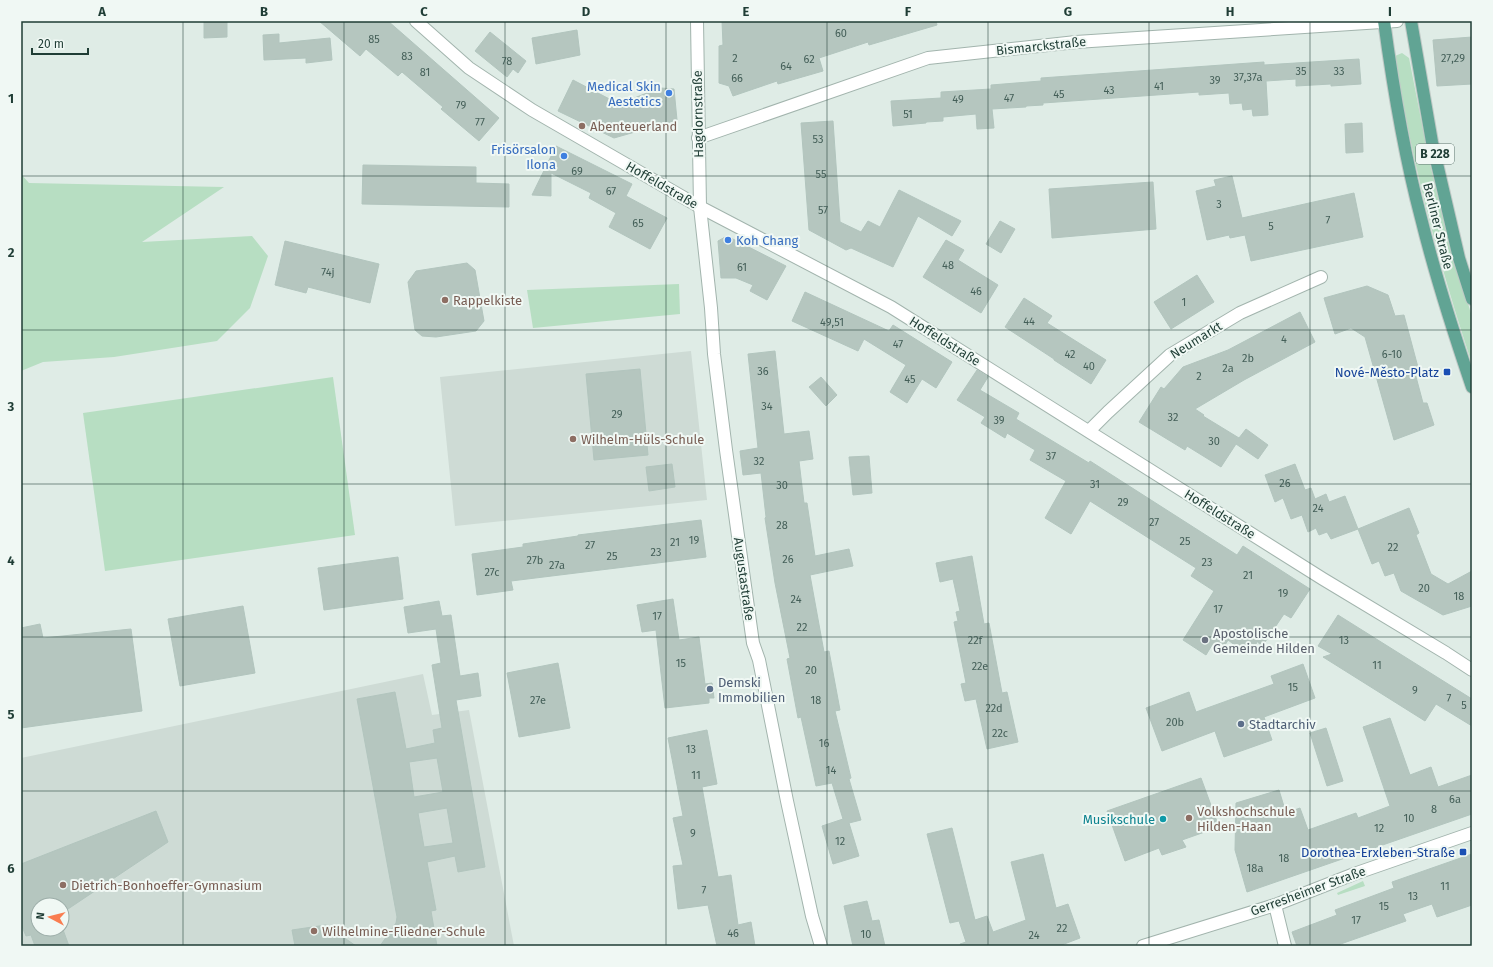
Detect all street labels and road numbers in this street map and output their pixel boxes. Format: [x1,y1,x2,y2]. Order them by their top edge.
street label: Bismarckstraße [995,34,1087,58]
street label: Hagdornstraße [690,70,706,158]
road number: B 228 [1416,144,1454,164]
street label: Hoffeldstraße [623,158,701,212]
street label: Berliner Straße [1420,181,1456,271]
street label: Hoffeldstraße [907,313,983,369]
street label: Neumarkt [1167,318,1225,362]
street label: Hoffeldstraße [1182,486,1258,542]
street label: Augustastraße [731,536,757,622]
street label: Gerresheimer Straße [1248,863,1368,919]

